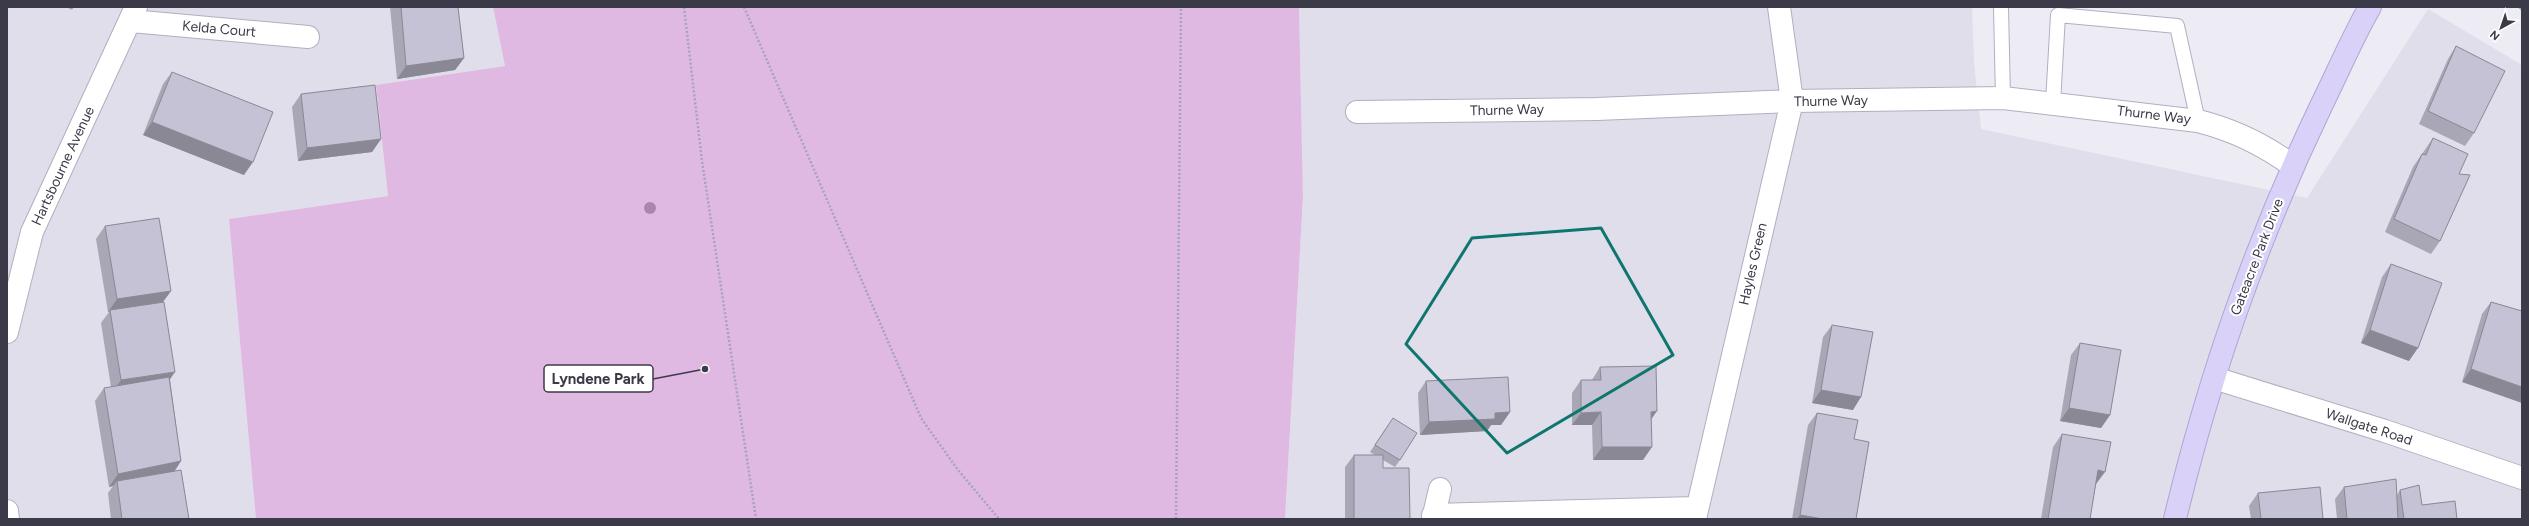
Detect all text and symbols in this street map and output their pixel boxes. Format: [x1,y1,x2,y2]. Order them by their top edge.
north arrow [2481,8,2521,48]
street label: Kelda Court [181,17,257,41]
text: N [2487,28,2502,43]
street label: Thurne Way [1794,92,1869,110]
street label: Thurne Way [1470,101,1545,119]
street label: Thurne Way [2116,102,2193,128]
street label: Hartsbourne Avenue [28,103,98,228]
street label: Gateacre Park Drive [2227,196,2287,318]
street label: Hayles Green [1735,221,1771,307]
callout: Lyndene Park [544,365,653,392]
text: Lyndene Park [551,370,645,388]
street label: Wallgate Road [2324,405,2414,449]

